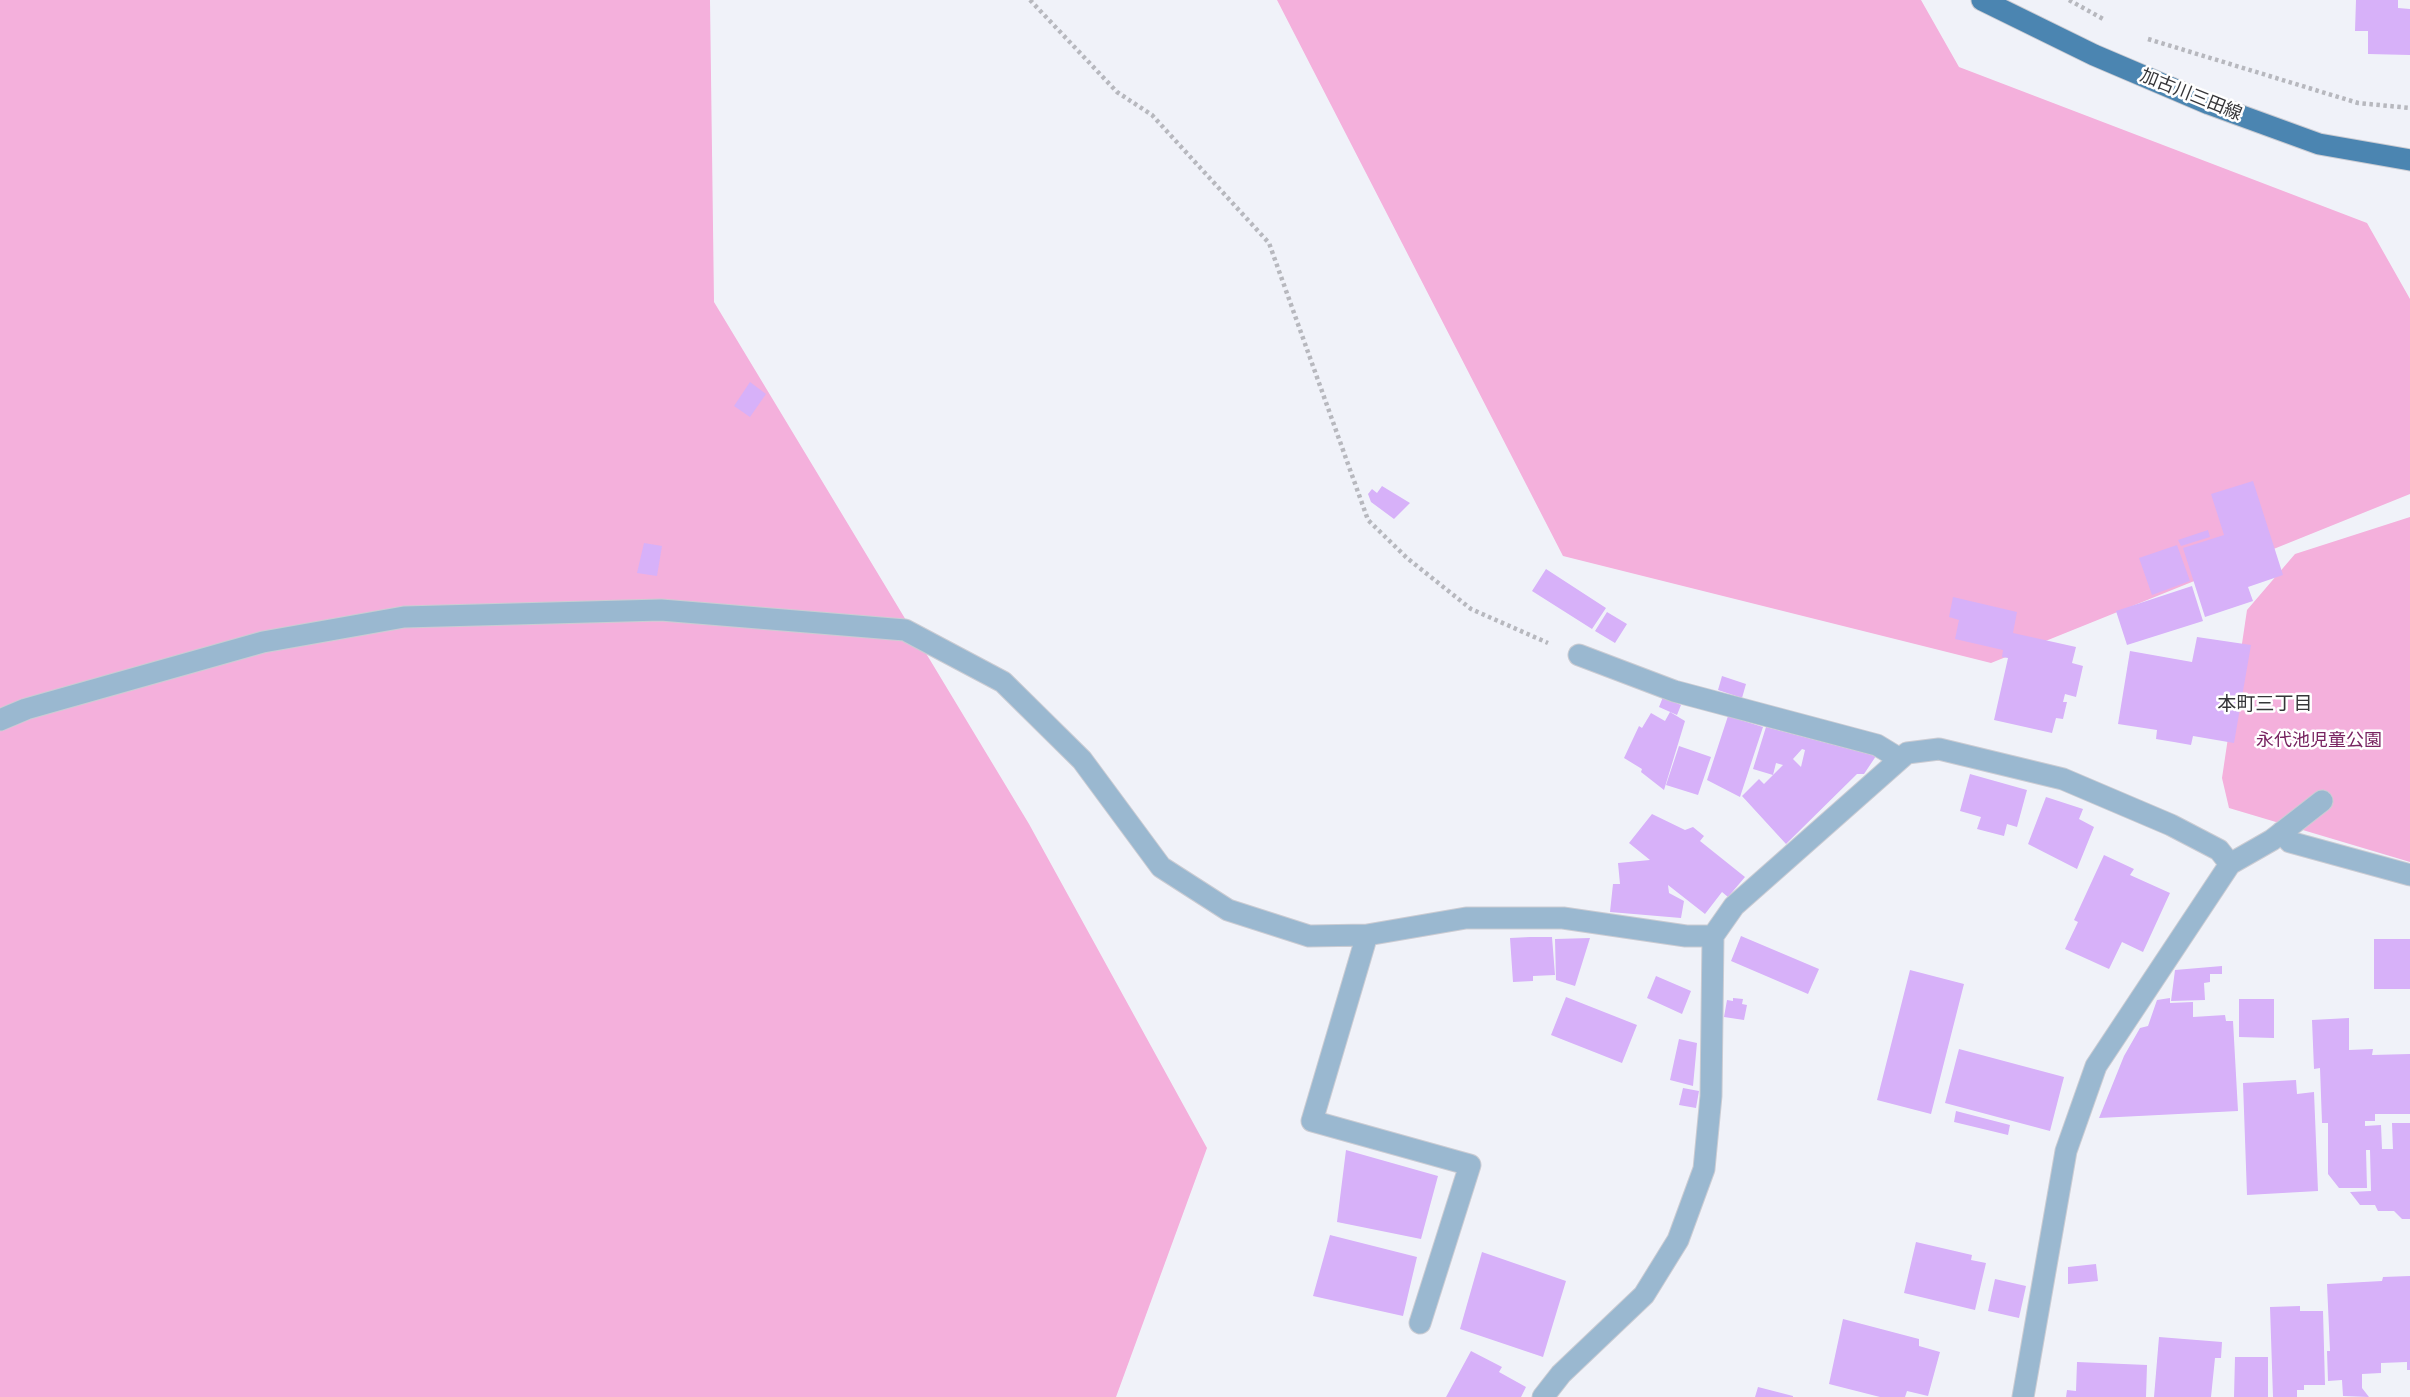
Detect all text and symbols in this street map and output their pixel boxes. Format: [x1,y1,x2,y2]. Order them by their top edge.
street label: 加古川三田線 [2137,65,2245,125]
district label: 本町三丁目 [2218,693,2312,715]
park label: 永代池児童公園 [2256,730,2382,752]

